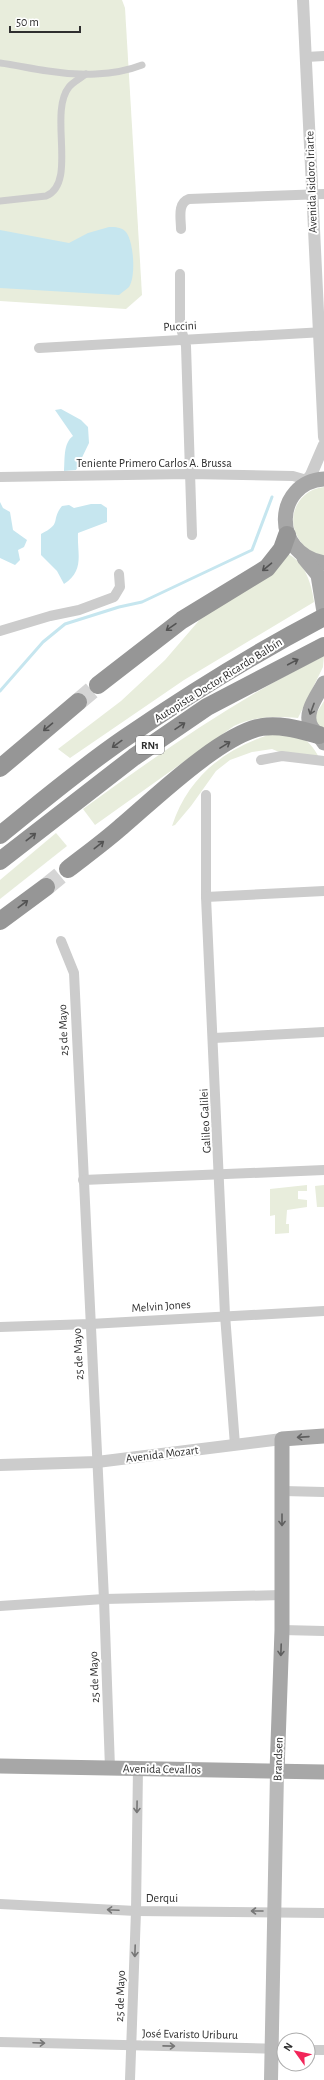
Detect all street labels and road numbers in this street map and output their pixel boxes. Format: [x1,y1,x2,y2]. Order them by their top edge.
street label: Avenida Isidoro Iriarte [303,131,319,233]
street label: Puccini [163,319,197,333]
street label: Teniente Primero Carlos A. Brussa [76,457,232,469]
street label: Autopista Doctor Ricardo Balbín [152,636,284,724]
road number: RN1 [136,736,164,754]
street label: 25 de Mayo [56,1004,71,1056]
street label: Galileo Galilei [197,1088,213,1154]
street label: Melvin Jones [131,1298,191,1314]
street label: 25 de Mayo [71,1328,86,1380]
street label: Avenida Mozart [125,1444,199,1464]
street label: 25 de Mayo [87,1651,102,1703]
street label: Brandsen [271,1737,285,1781]
street label: Avenida Cevallos [123,1762,201,1776]
street label: Derqui [146,1892,178,1904]
street label: 25 de Mayo [113,1970,128,2022]
street label: José Evaristo Uriburu [142,2027,238,2041]

